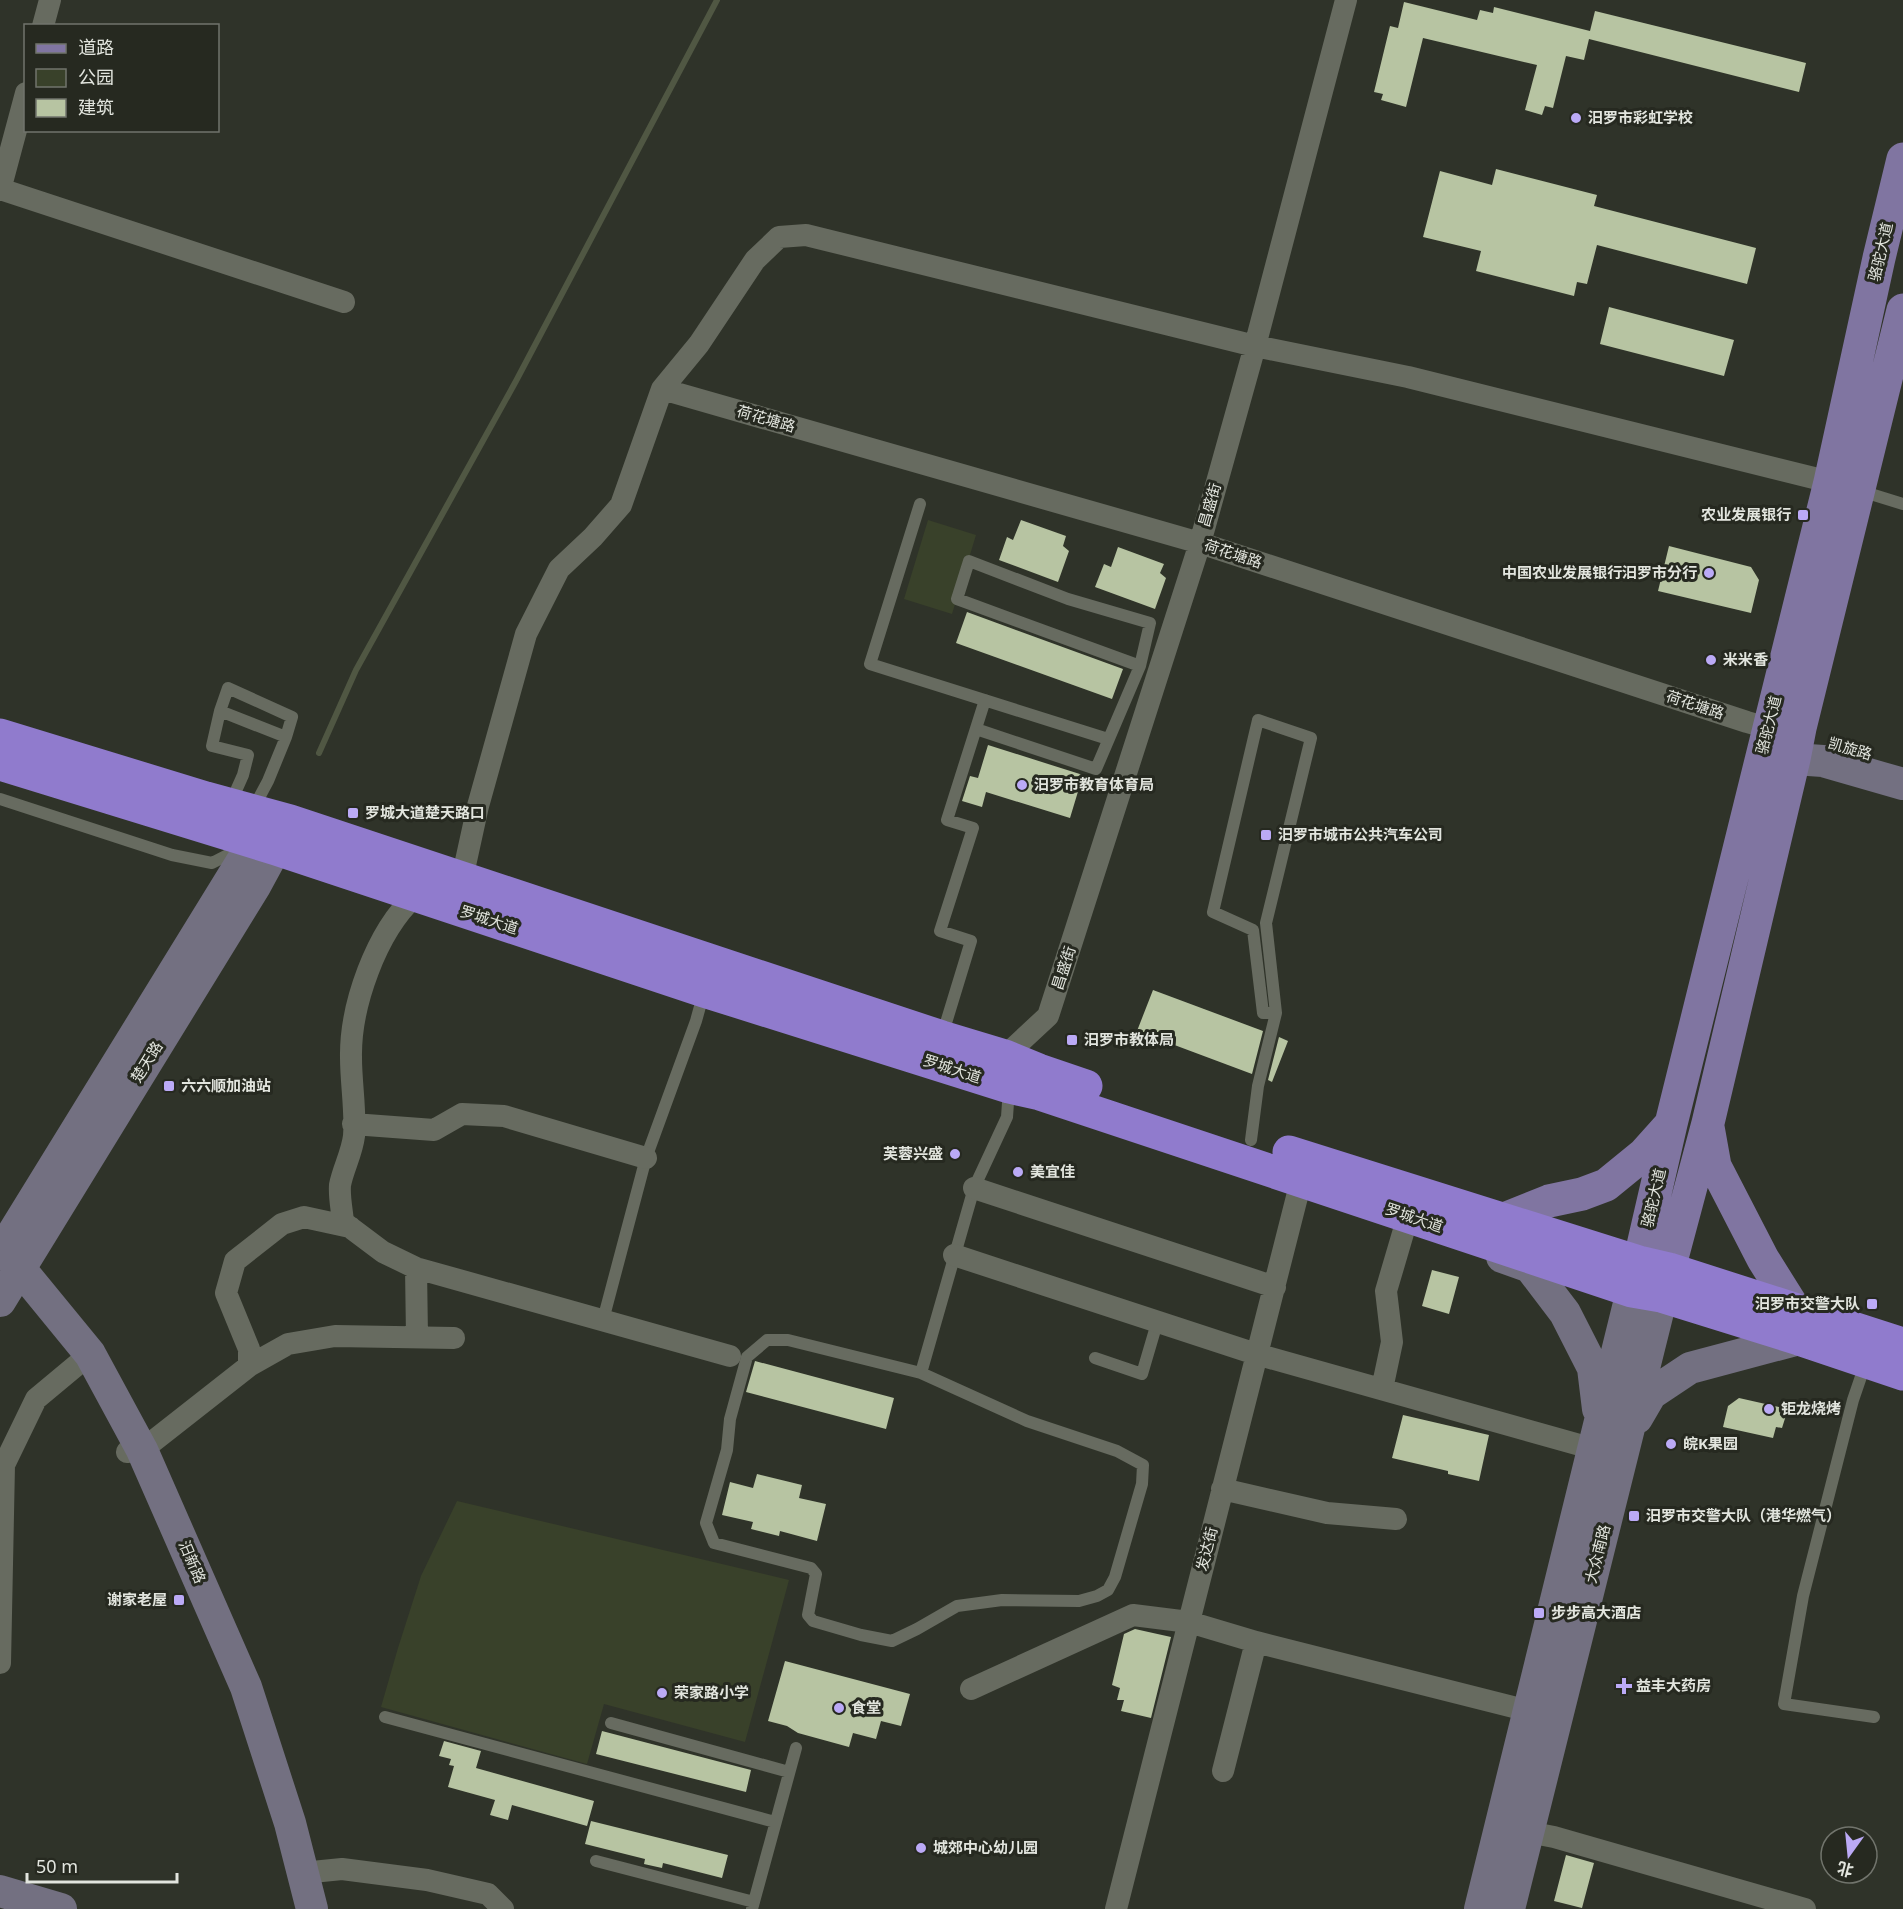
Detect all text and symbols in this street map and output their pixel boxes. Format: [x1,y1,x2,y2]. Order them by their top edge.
legend [24,24,219,132]
text: 道路 [78,35,114,59]
text: 公园 [78,65,114,89]
text: 建筑 [78,95,114,119]
place label: 汨罗市彩虹学校 [1588,107,1693,127]
marker: 汨罗市彩虹学校 [1569,111,1583,125]
street label: 骆驼大道 [1864,220,1897,283]
street label: 荷花塘路 [735,400,798,436]
street label: 昌盛街 [1193,480,1225,529]
place label: 农业发展银行 [1701,504,1791,524]
marker: 农业发展银行 [1796,508,1810,522]
street label: 荷花塘路 [1202,534,1265,572]
place label: 中国农业发展银行汨罗市分行 [1502,562,1697,582]
marker: 中国农业发展银行汨罗市分行 [1702,566,1716,580]
place label: 米米香 [1723,649,1768,669]
marker: 米米香 [1704,653,1718,667]
street label: 荷花塘路 [1664,685,1727,723]
street label: 骆驼大道 [1751,693,1785,756]
street label: 凯旋路 [1826,732,1875,764]
place label: 汨罗市教育体育局 [1034,774,1154,794]
marker: 汨罗市教育体育局 [1015,778,1029,792]
place label: 罗城大道楚天路口 [365,802,485,822]
marker: 罗城大道楚天路口 [346,806,360,820]
place label: 汨罗市城市公共汽车公司 [1278,824,1443,844]
marker: 汨罗市城市公共汽车公司 [1259,828,1273,842]
street label: 罗城大道 [458,900,521,938]
street label: 昌盛街 [1047,943,1080,992]
place label: 汨罗市教体局 [1084,1029,1174,1049]
marker: 汨罗市教体局 [1065,1033,1079,1047]
street label: 楚天路 [126,1037,167,1086]
street label: 罗城大道 [921,1049,984,1087]
place label: 六六顺加油站 [181,1075,271,1095]
marker: 六六顺加油站 [162,1079,176,1093]
place label: 芙蓉兴盛 [883,1143,943,1163]
marker: 芙蓉兴盛 [948,1147,962,1161]
place label: 美宜佳 [1030,1161,1075,1181]
marker: 美宜佳 [1011,1165,1025,1179]
street label: 骆驼大道 [1637,1166,1670,1229]
street label: 罗城大道 [1383,1198,1446,1236]
place label: 汨罗市交警大队 [1755,1293,1860,1313]
marker: 汨罗市交警大队 [1865,1297,1879,1311]
place label: 钜龙烧烤 [1781,1398,1841,1418]
marker: 钜龙烧烤 [1762,1402,1776,1416]
place label: 皖K果园 [1683,1433,1738,1453]
marker: 皖K果园 [1664,1437,1678,1451]
place label: 汨罗市交警大队（港华燃气） [1646,1505,1841,1525]
marker: 汨罗市交警大队（港华燃气） [1627,1509,1641,1523]
street label: 大众南路 [1580,1522,1614,1585]
street label: 发达街 [1191,1524,1221,1573]
street label: 汨新路 [175,1537,211,1586]
place label: 谢家老屋 [107,1589,167,1609]
marker: 谢家老屋 [172,1593,186,1607]
place label: 步步高大酒店 [1551,1602,1641,1622]
marker: 步步高大酒店 [1532,1606,1546,1620]
place label: 益丰大药房 [1636,1675,1711,1695]
marker: 益丰大药房 [1617,1679,1631,1693]
place label: 荣家路小学 [674,1682,749,1702]
marker: 荣家路小学 [655,1686,669,1700]
place label: 食堂 [851,1697,881,1717]
marker: 食堂 [832,1701,846,1715]
north arrow [1819,1825,1879,1885]
place label: 城郊中心幼儿园 [933,1837,1038,1857]
marker: 城郊中心幼儿园 [914,1841,928,1855]
scale bar [27,1846,177,1884]
text: 50 m [36,1854,78,1878]
text: 北 [1835,1857,1856,1882]

